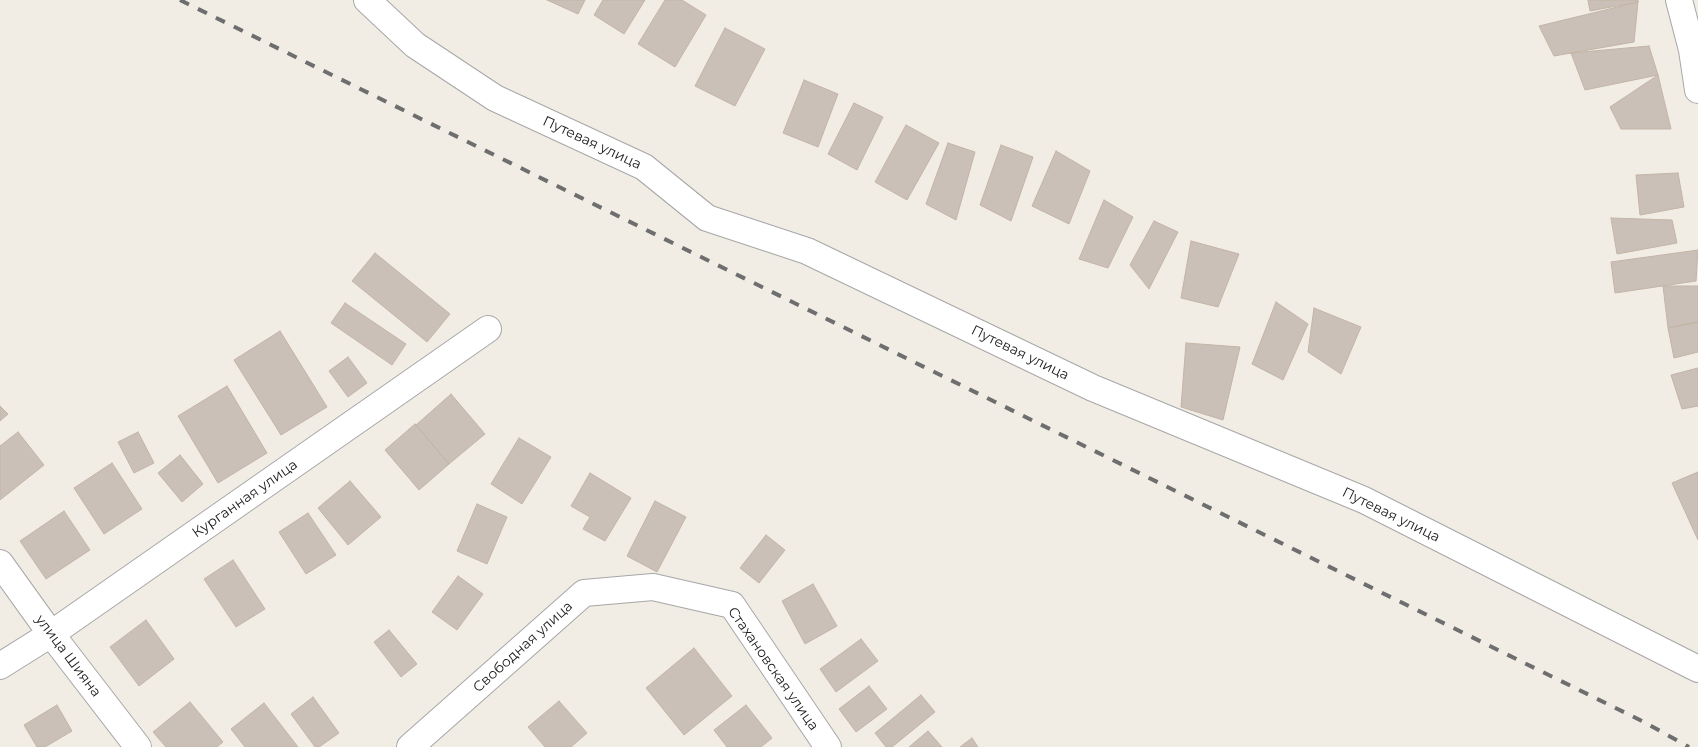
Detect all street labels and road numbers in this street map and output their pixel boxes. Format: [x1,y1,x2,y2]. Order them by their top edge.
street label: Путевая улица [540,113,644,173]
street label: Путевая улица [968,322,1072,384]
street label: Курганная улица [189,456,301,542]
street label: Путевая улица [1339,484,1443,546]
street label: Свободная улица [470,598,576,696]
street label: Стахановская улица [724,604,822,734]
street label: улица Шияна [32,612,104,700]

